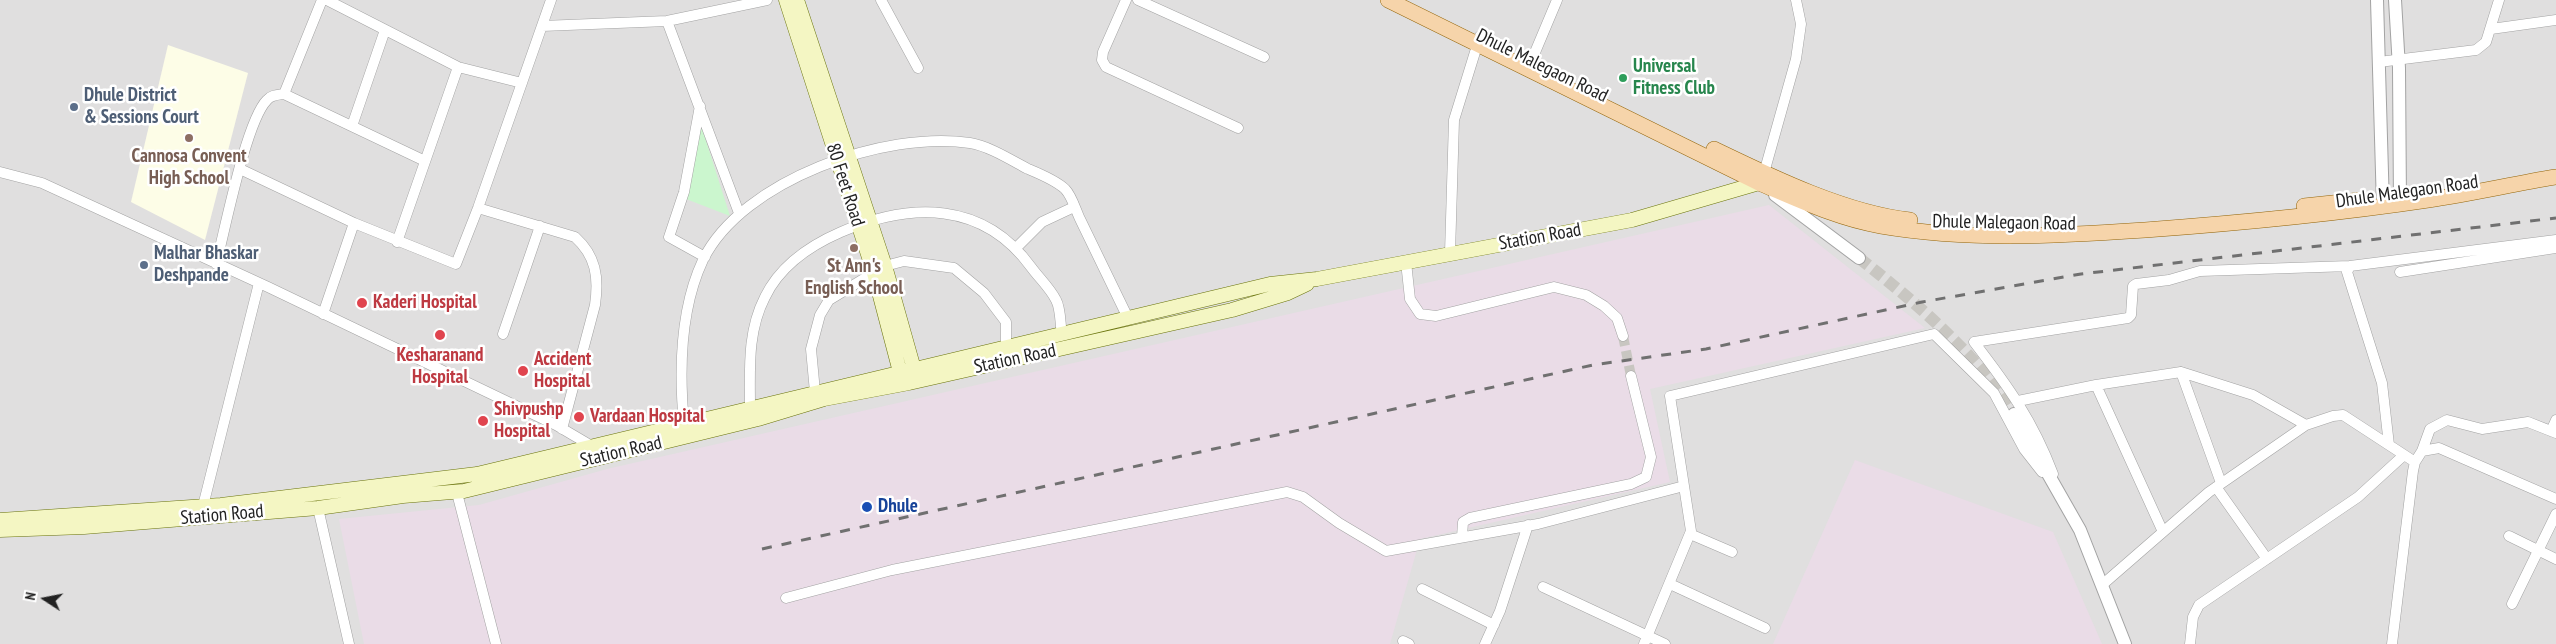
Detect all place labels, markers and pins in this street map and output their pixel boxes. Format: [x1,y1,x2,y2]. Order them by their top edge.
place label: Universal Fitness Club [1633,56,1715,100]
marker: Universal Fitness Club [1617,72,1629,84]
place label: Dhule District & Sessions Court [84,85,199,129]
marker: Dhule District & Sessions Court [68,101,80,113]
marker: Cannosa Convent High School [183,132,195,144]
place label: Cannosa Convent High School [131,146,247,190]
marker: St Ann's English School [848,242,860,254]
place label: Malhar Bhaskar Deshpande [154,243,258,287]
place label: St Ann's English School [805,256,903,300]
marker: Malhar Bhaskar Deshpande [138,259,150,271]
place label: Kaderi Hospital [373,292,477,314]
marker: Kaderi Hospital [355,296,369,310]
marker: Kesharanand Hospital [433,328,447,342]
place label: Kesharanand Hospital [396,345,484,389]
place label: Accident Hospital [534,349,591,393]
marker: Accident Hospital [516,364,530,378]
place label: Shivpushp Hospital [494,399,563,443]
place label: Vardaan Hospital [590,406,705,428]
marker: Vardaan Hospital [572,410,586,424]
marker: Shivpushp Hospital [476,414,490,428]
place label: Dhule [878,496,918,518]
marker: Dhule [860,500,874,514]

